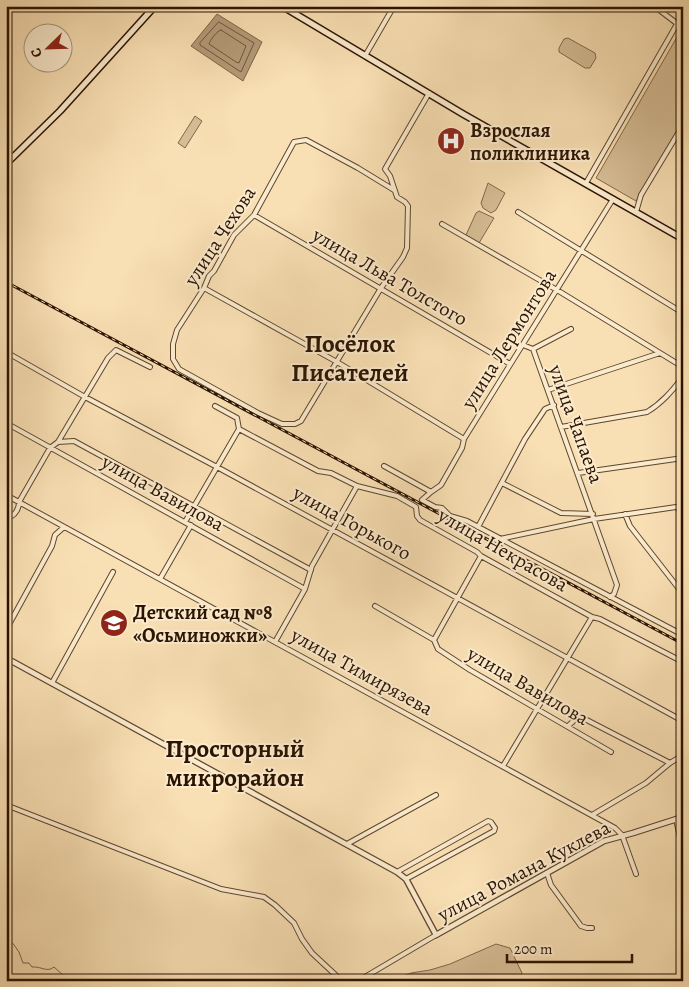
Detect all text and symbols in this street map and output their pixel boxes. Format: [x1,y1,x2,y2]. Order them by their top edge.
north arrow [22,22,72,72]
text: С [26,45,47,61]
place label: Взрослая поликлиника [470,117,591,167]
hospital icon: Взрослая поликлиника [436,126,466,156]
street label: улица Чехова [177,180,263,292]
street label: улица Льва Толстого [307,221,473,332]
street label: улица Лермонтова [455,263,563,415]
district label: Посёлок Писателей [291,327,409,390]
street label: улица Чапаева [542,360,610,488]
street label: улица Вавилова [96,448,230,538]
street label: улица Горького [287,479,416,567]
street label: улица Некрасова [432,501,574,599]
place label: Детский сад №8 «Осьминожки» [133,599,273,649]
school or university icon: Детский сад №8 «Осьминожки» [99,608,129,638]
street label: улица Тимирязева [285,621,438,723]
street label: улица Вавилова [461,640,594,732]
district label: Просторный микрорайон [165,732,305,795]
street label: улица Романа Куклева [432,814,616,928]
scale bar [507,932,632,964]
text: 200 m [514,939,553,959]

